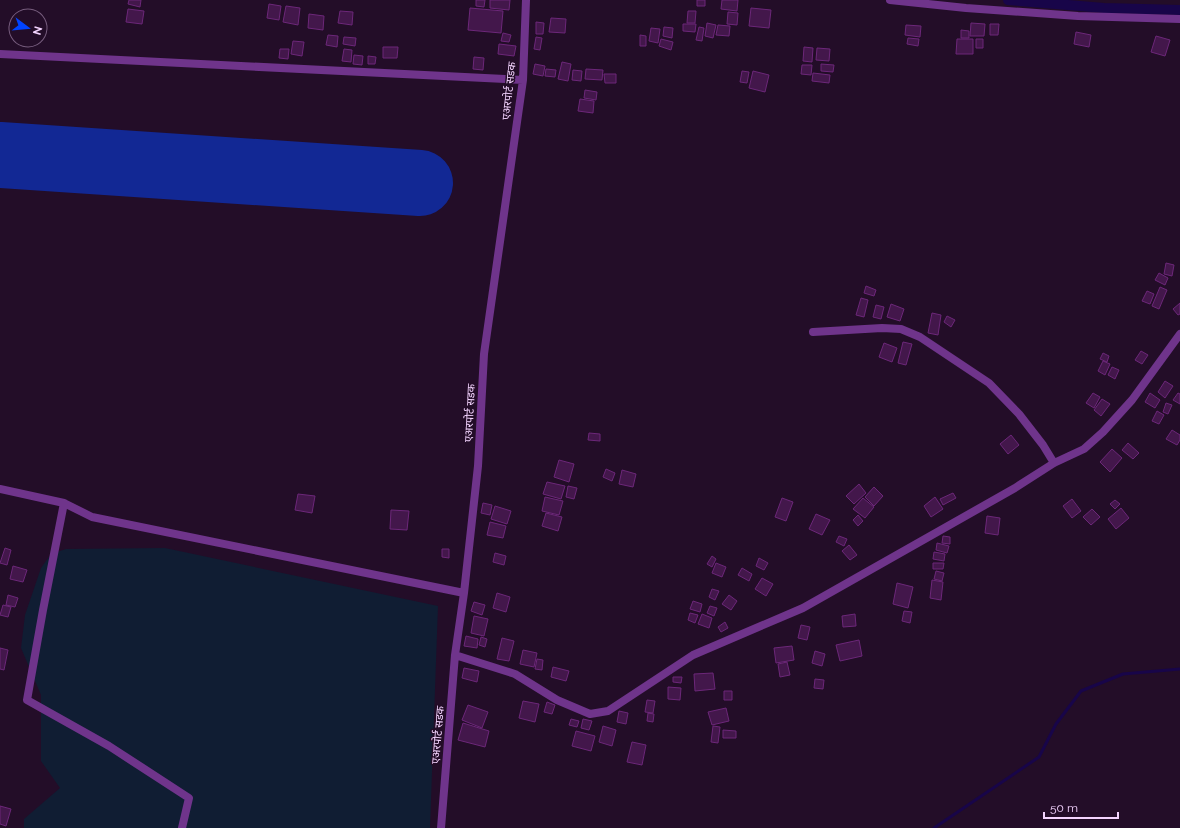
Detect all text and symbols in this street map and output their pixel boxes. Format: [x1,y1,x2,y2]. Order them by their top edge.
north arrow [8,8,48,48]
text: N [30,25,45,36]
street label: एअरपोर्ट सडक [499,61,519,121]
street label: एअरपोर्ट सडक [462,383,478,442]
street label: एअरपोर्ट सडक [429,705,447,765]
scale bar [1044,794,1118,820]
text: 50 m [1050,801,1078,815]

